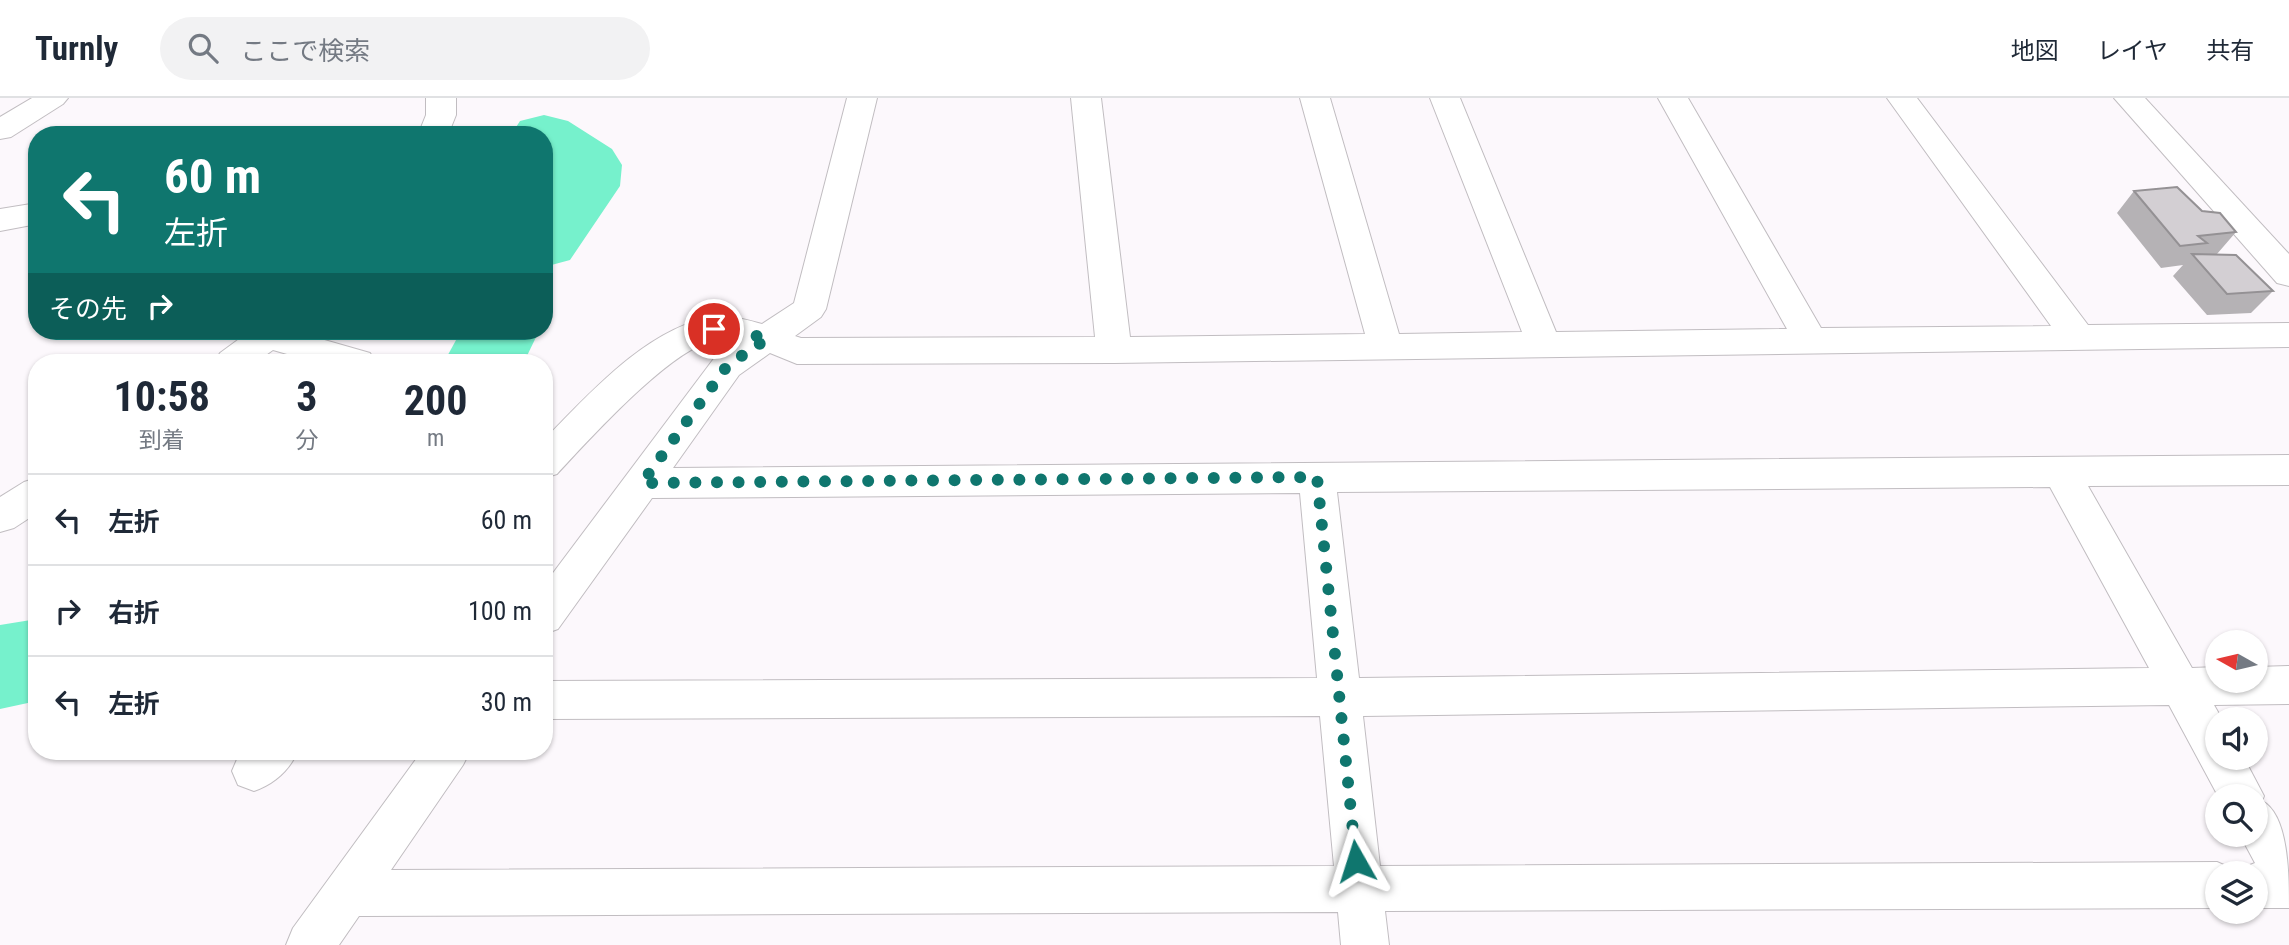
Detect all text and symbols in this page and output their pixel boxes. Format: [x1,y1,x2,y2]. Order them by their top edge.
search box [160,17,650,80]
text: Turnly [35,29,118,68]
icon: search [184,29,222,67]
text: ここで検索 [240,36,370,66]
text: 地図 [2011,37,2059,65]
text: レイヤ [2097,37,2168,65]
text: 共有 [2206,37,2254,65]
text: 60 m [164,148,261,205]
icon: left [49,154,140,245]
text: 左折 [164,214,228,252]
icon: right [141,287,179,325]
text: その先 [49,294,127,324]
pin [684,299,744,359]
icon: arrive [695,310,733,348]
text: 10:58 [113,372,210,421]
text: 3 [296,372,317,421]
text: 200 [404,376,467,425]
text: m [427,425,444,452]
text: 到着 [139,427,185,454]
text: 分 [295,427,318,454]
icon: left [49,501,87,539]
text: 60 m [481,505,532,535]
text: 左折 [108,507,160,537]
icon: right [49,592,87,630]
text: 100 m [468,596,532,626]
text: 右折 [108,598,160,628]
north arrow [2205,630,2268,693]
map controls [2205,630,2268,924]
icon: left [49,683,87,721]
text: 30 m [481,687,532,717]
text: 左折 [108,689,160,719]
button: sound [2205,707,2268,770]
button: search [2205,784,2268,847]
position arrow [1319,824,1393,898]
button: layers [2205,861,2268,924]

